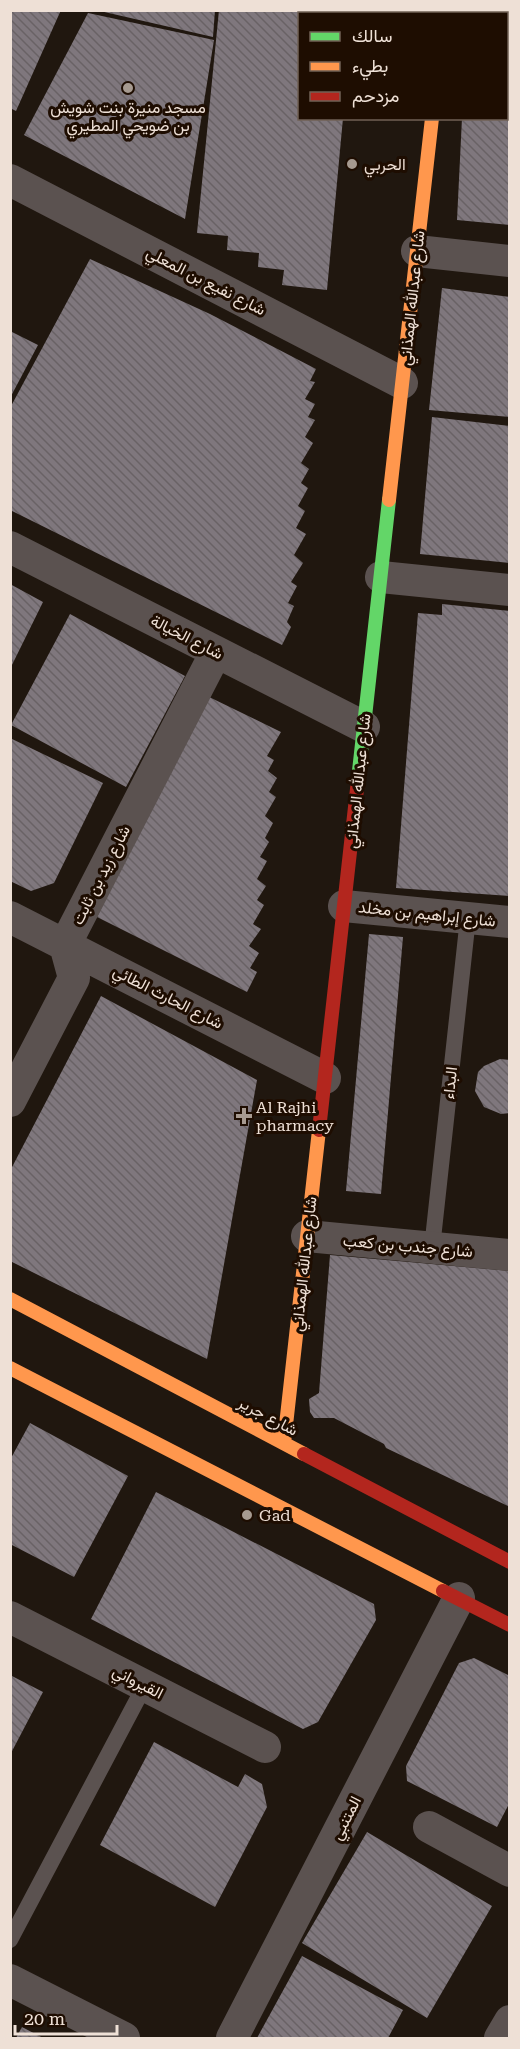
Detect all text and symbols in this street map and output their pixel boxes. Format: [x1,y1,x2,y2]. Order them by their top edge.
legend [298,12,508,120]
text: سالك [352,25,392,46]
text: بطيء [352,55,388,81]
marker: مسجد منيرة بنت شويش بن ضويحي المطيري [121,81,135,95]
text: مزدحم [352,85,399,108]
place label: مسجد منيرة بنت شويش بن ضويحي المطيري [50,98,206,139]
place label: الحربي [364,155,406,178]
marker: الحربي [345,157,359,171]
street label: شارع عبدالله الهمذاني [395,230,433,367]
street label: شارع نفيع بن المعلي [141,243,269,323]
street label: شارع الخيالة [147,611,226,665]
street label: شارع عبدالله الهمذاني [341,713,379,850]
street label: شارع زيد بن ثابت [68,822,136,929]
street label: شارع إبراهيم بن مخلد [357,897,497,933]
street label: شارع الحارث الطائي [108,961,226,1036]
street label: البداء [439,1066,461,1100]
place label: Al Rajhi pharmacy [256,1098,334,1135]
marker: Al Rajhi pharmacy [237,1109,251,1123]
street label: شارع عبدالله الهمذاني [287,1196,325,1333]
street label: شارع جندب بن كعب [342,1231,474,1263]
street label: شارع جرير [233,1392,301,1441]
place label: Gad [259,1506,290,1525]
marker: Gad [240,1508,254,1522]
street label: القيرواني [108,1661,167,1706]
street label: المتنبي [327,1793,369,1845]
scale bar [15,1998,117,2036]
text: 20 m [24,2008,65,2029]

